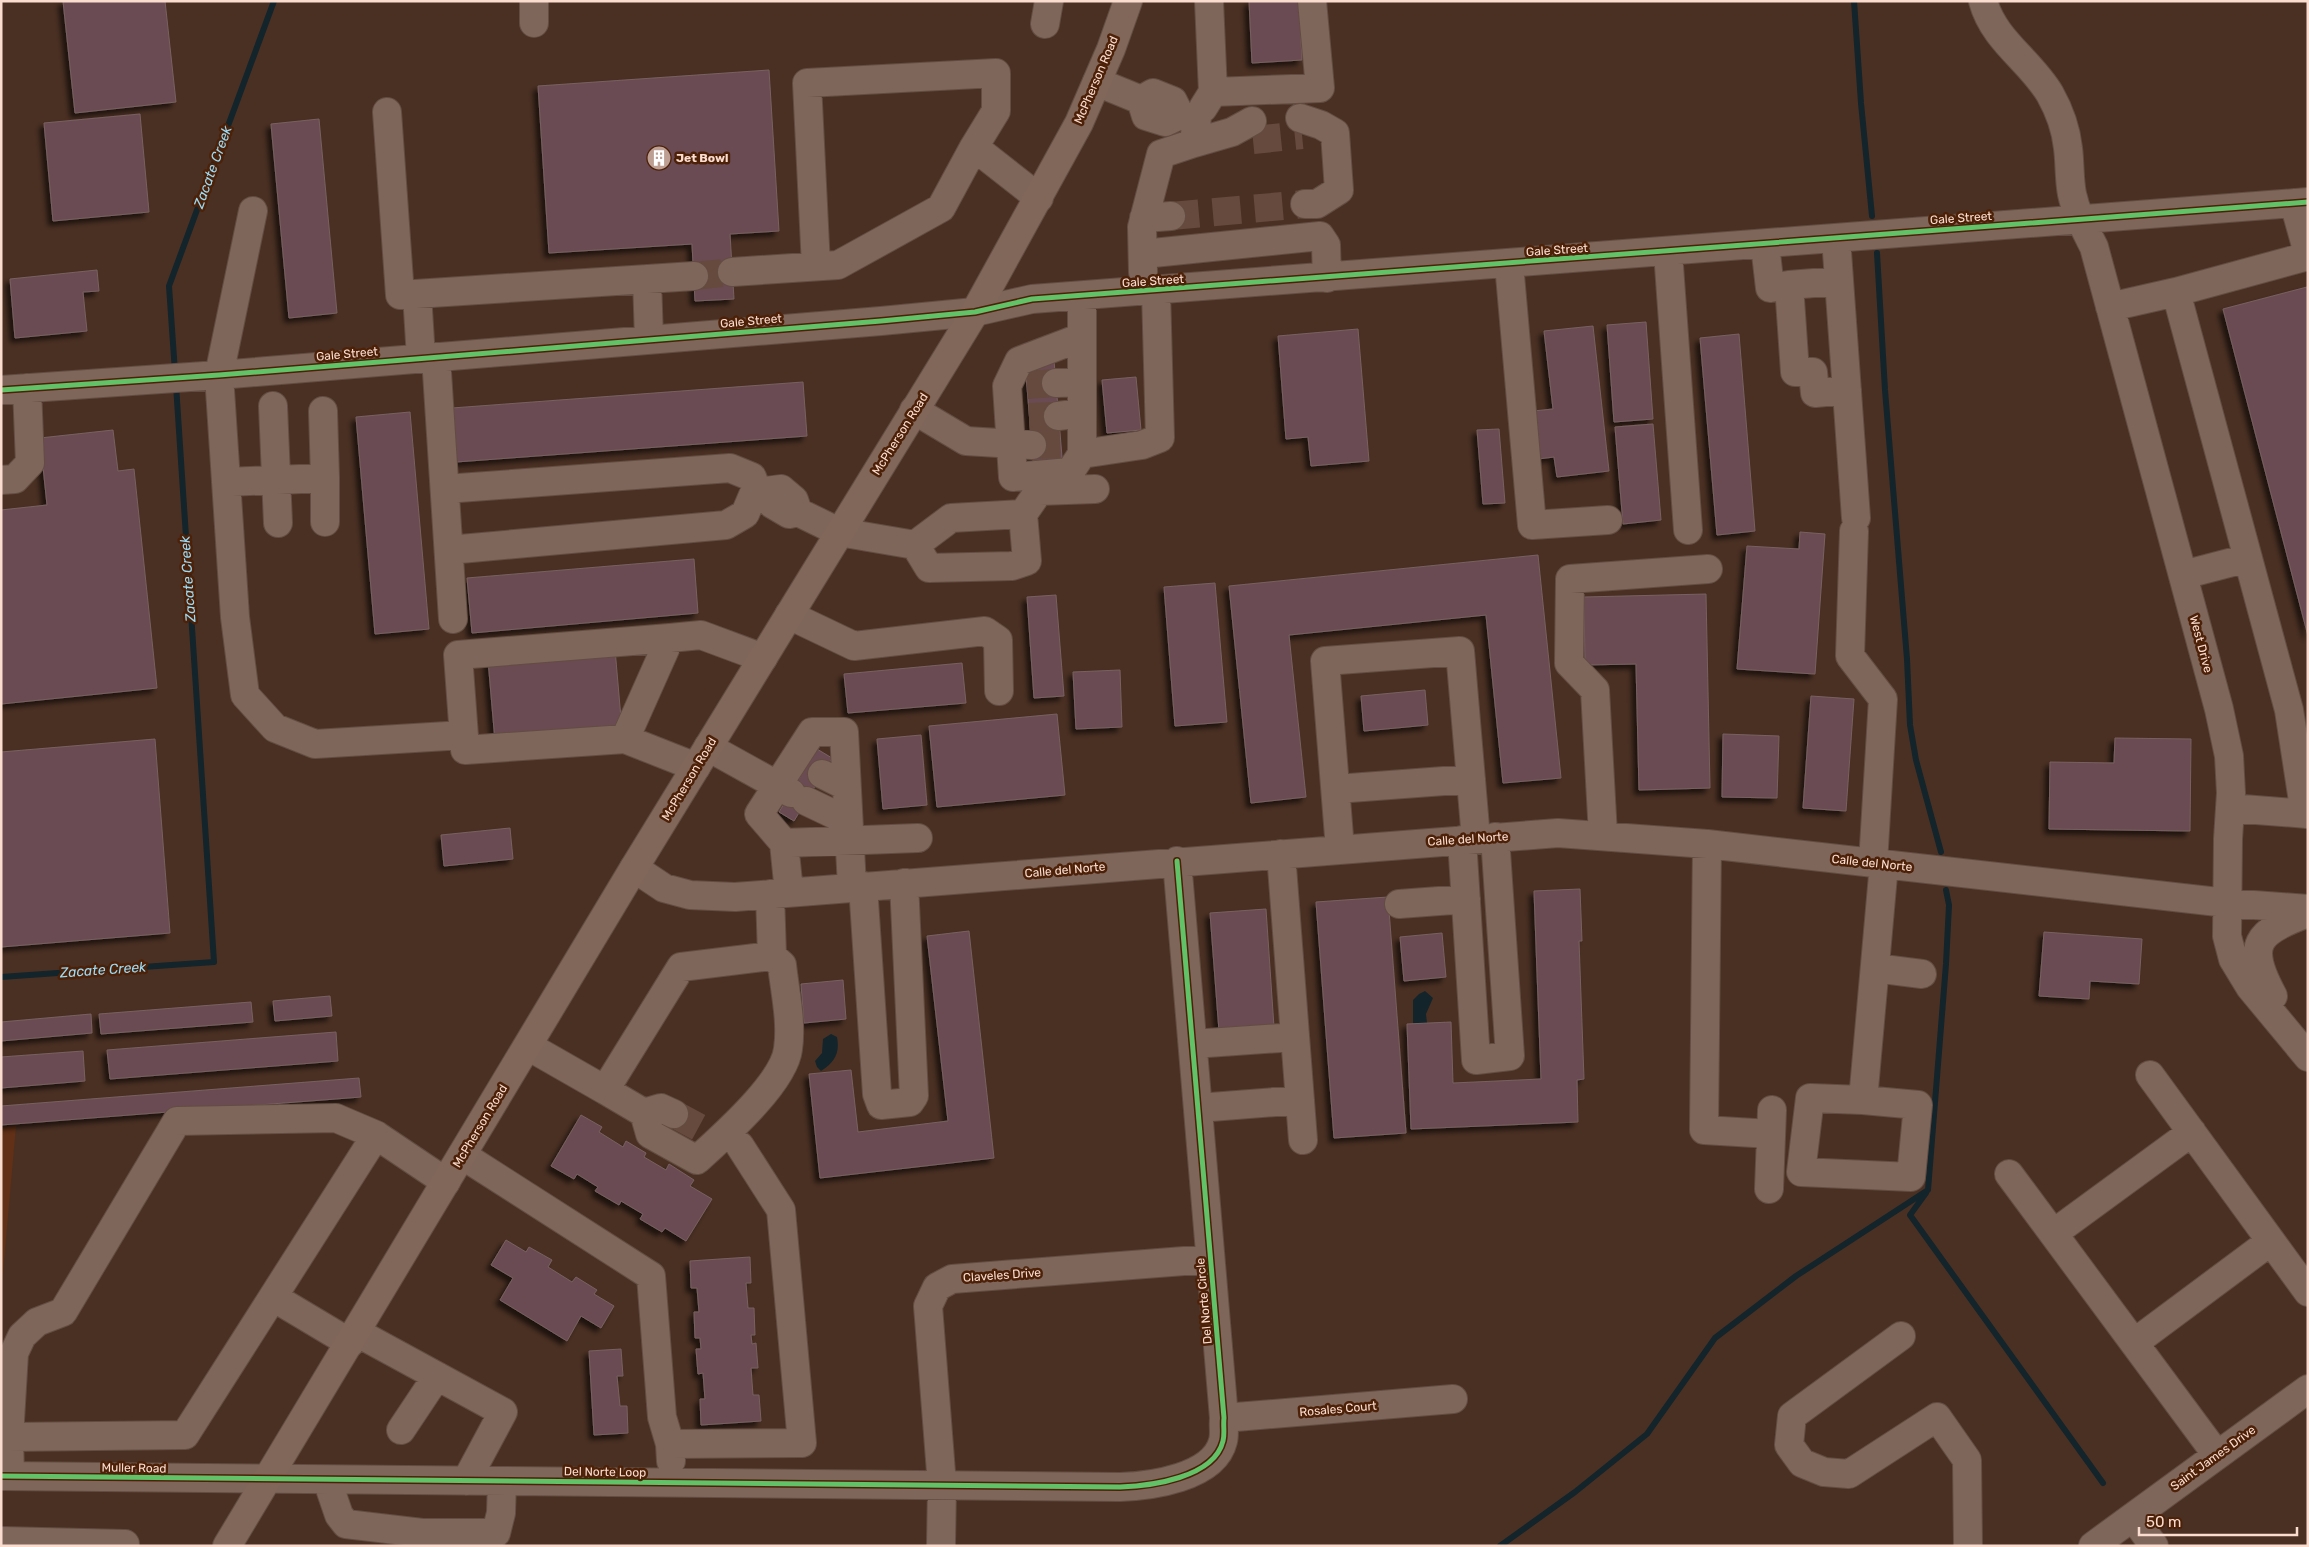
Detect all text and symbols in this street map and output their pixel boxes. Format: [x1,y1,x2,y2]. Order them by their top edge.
street label: McPherson Road [1071,34,1121,126]
water label: Zacate Creek [190,123,236,212]
building icon: Jet Bowl [646,145,672,171]
place label: Jet Bowl [676,151,728,165]
street label: Gale Street [1930,209,1993,227]
street label: Gale Street [1526,241,1589,259]
street label: Gale Street [1122,272,1185,290]
street label: Gale Street [719,311,783,331]
street label: Gale Street [315,344,379,364]
street label: McPherson Road [869,390,931,478]
water label: Zacate Creek [176,534,200,624]
street label: West Drive [2187,614,2215,674]
street label: McPherson Road [659,735,719,823]
street label: Calle del Norte [1427,829,1509,849]
street label: Calle del Norte [1831,852,1913,874]
street label: Calle del Norte [1024,859,1106,881]
water label: Zacate Creek [58,958,148,982]
street label: McPherson Road [450,1082,510,1170]
street label: Del Norte Circle [1193,1257,1215,1345]
street label: Claveles Drive [963,1265,1042,1285]
street label: Rosales Court [1299,1399,1377,1419]
street label: Saint James Drive [2168,1422,2258,1493]
street label: Muller Road [101,1460,167,1476]
street label: Del Norte Loop [564,1464,646,1480]
scale bar [2139,1504,2296,1536]
text: 50 m [2146,1513,2181,1531]

